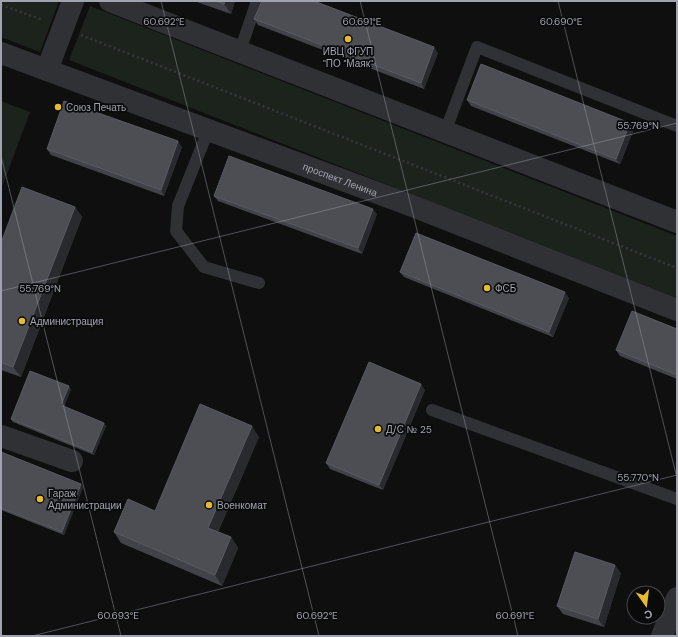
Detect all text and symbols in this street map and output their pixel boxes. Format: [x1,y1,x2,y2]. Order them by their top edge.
text: 60.692°E [143,15,185,28]
text: 60.691°E [343,15,382,28]
text: 60.690°E [540,15,583,28]
marker: ИВЦ ФГУП "ПО "Маяк" [343,34,353,44]
place label: ИВЦ ФГУП "ПО "Маяк" [323,45,373,70]
place label: Союз Печать [66,101,126,114]
marker: Союз Печать [53,102,63,112]
text: 55.769°N [617,119,659,132]
street label: проспект Ленина [301,159,380,199]
text: 55.769°N [19,282,61,295]
place label: ФСБ [495,282,517,295]
marker: ФСБ [482,283,492,293]
place label: Администрация [30,315,104,328]
marker: Администрация [17,316,27,326]
place label: Д/С № 25 [386,423,432,436]
marker: Д/С № 25 [373,424,383,434]
text: 55.770°N [617,471,659,484]
place label: Гараж Администрации [48,487,122,512]
marker: Гараж Администрации [35,494,45,504]
place label: Военкомат [217,499,268,512]
marker: Военкомат [204,500,214,510]
north arrow [626,585,666,625]
text: С [643,607,654,622]
text: 60.693°E [97,609,139,622]
text: 60.692°E [296,609,338,622]
text: 60.691°E [496,609,535,622]

